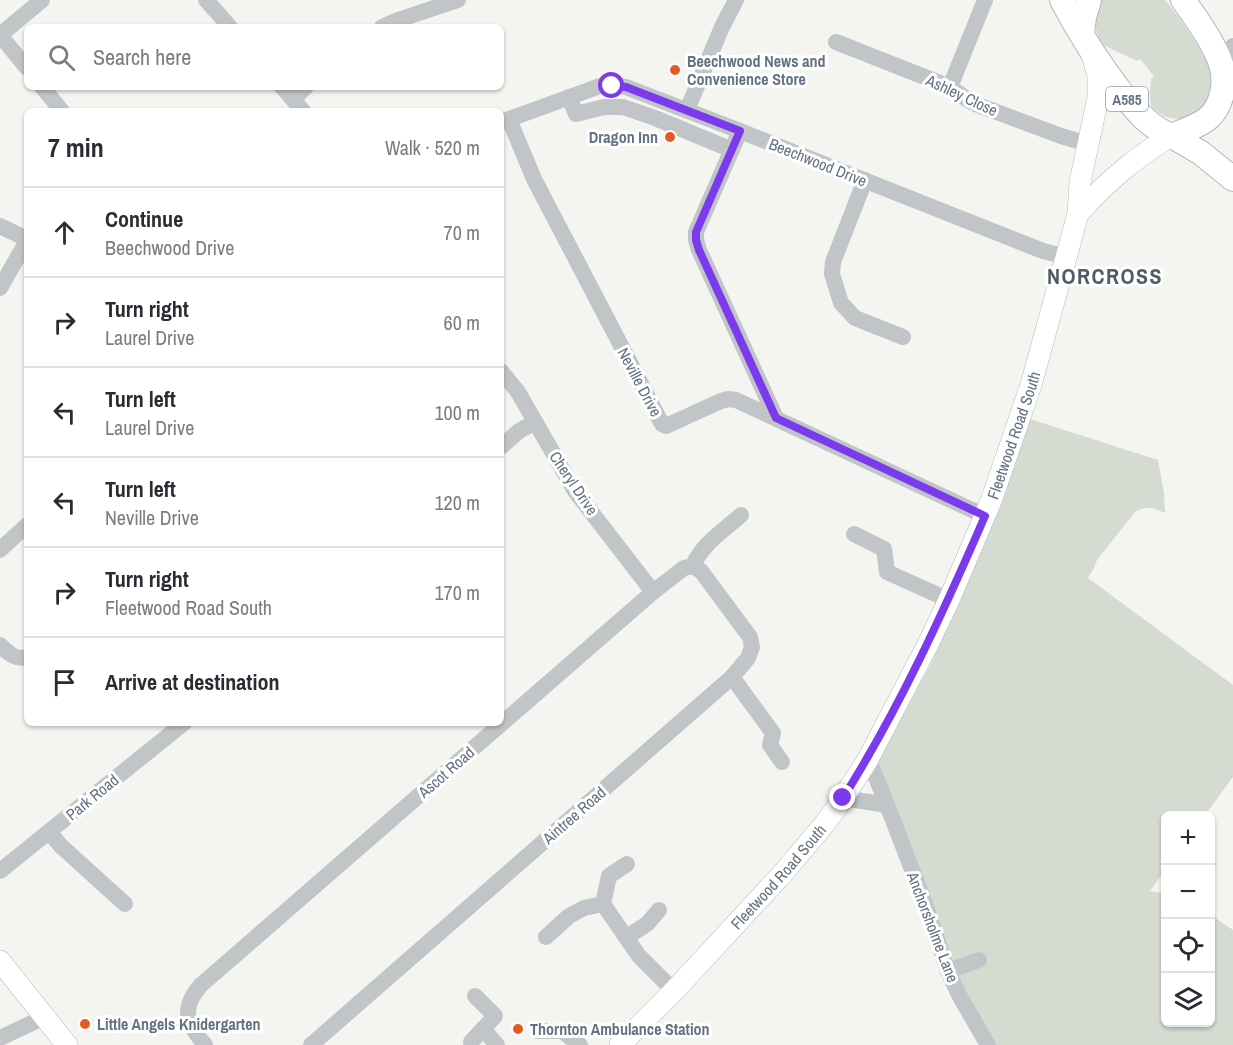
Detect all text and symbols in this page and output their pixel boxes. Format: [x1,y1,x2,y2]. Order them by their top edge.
search box [24,24,504,90]
icon: search [45,41,78,74]
text: Search here [93,42,191,72]
place label: Beechwood News and Convenience Store [687,50,826,90]
marker: Beechwood News and Convenience Store [668,63,682,77]
street label: Ashley Close [922,68,1001,121]
route start [598,72,624,98]
road number: A585 [1106,87,1148,111]
place label: Dragon Inn [589,126,658,148]
text: 7 min [48,130,104,165]
marker: Dragon Inn [663,130,677,144]
street label: Beechwood Drive [766,132,870,192]
text: Walk · 520 m [385,134,480,161]
text: Continue [105,204,183,234]
icon: ahead [48,216,81,249]
text: 70 m [444,219,480,246]
text: Beechwood Drive [105,234,234,261]
district label: NORCROSS [1047,261,1163,291]
text: Turn right [105,294,189,324]
icon: right [48,306,81,339]
text: 60 m [444,309,480,336]
text: Laurel Drive [105,324,194,351]
street label: Neville Drive [613,344,667,420]
street label: Fleetwood Road South [981,369,1045,502]
text: Turn left [105,384,176,414]
icon: left [48,396,81,429]
text: 100 m [434,399,480,426]
text: Laurel Drive [105,414,194,441]
street label: Cheryl Drive [544,447,604,519]
text: Turn left [105,474,176,504]
icon: left [48,486,81,519]
text: 120 m [434,489,480,516]
text: Neville Drive [105,504,199,531]
text: Turn right [105,564,189,594]
icon: right [48,576,81,609]
text: 170 m [434,579,480,606]
text: Fleetwood Road South [105,594,272,621]
icon: arrive [48,666,81,699]
text: Arrive at destination [105,667,279,697]
street label: Ascot Road [412,741,479,803]
street label: Park Road [61,769,123,825]
street label: Aintree Road [537,781,610,849]
route end [829,784,855,810]
map controls [1161,811,1215,1027]
button: + [1161,811,1215,865]
street label: Fleetwood Road South [726,820,831,934]
button: − [1161,865,1215,919]
street label: Anchorsholme Lane [901,868,964,985]
button: locate [1161,919,1215,973]
button: layers [1161,973,1215,1027]
place label: Little Angels Knidergarten [97,1013,261,1035]
marker: Little Angels Knidergarten [78,1017,92,1031]
place label: Thornton Ambulance Station [530,1018,710,1040]
marker: Thornton Ambulance Station [511,1022,525,1036]

